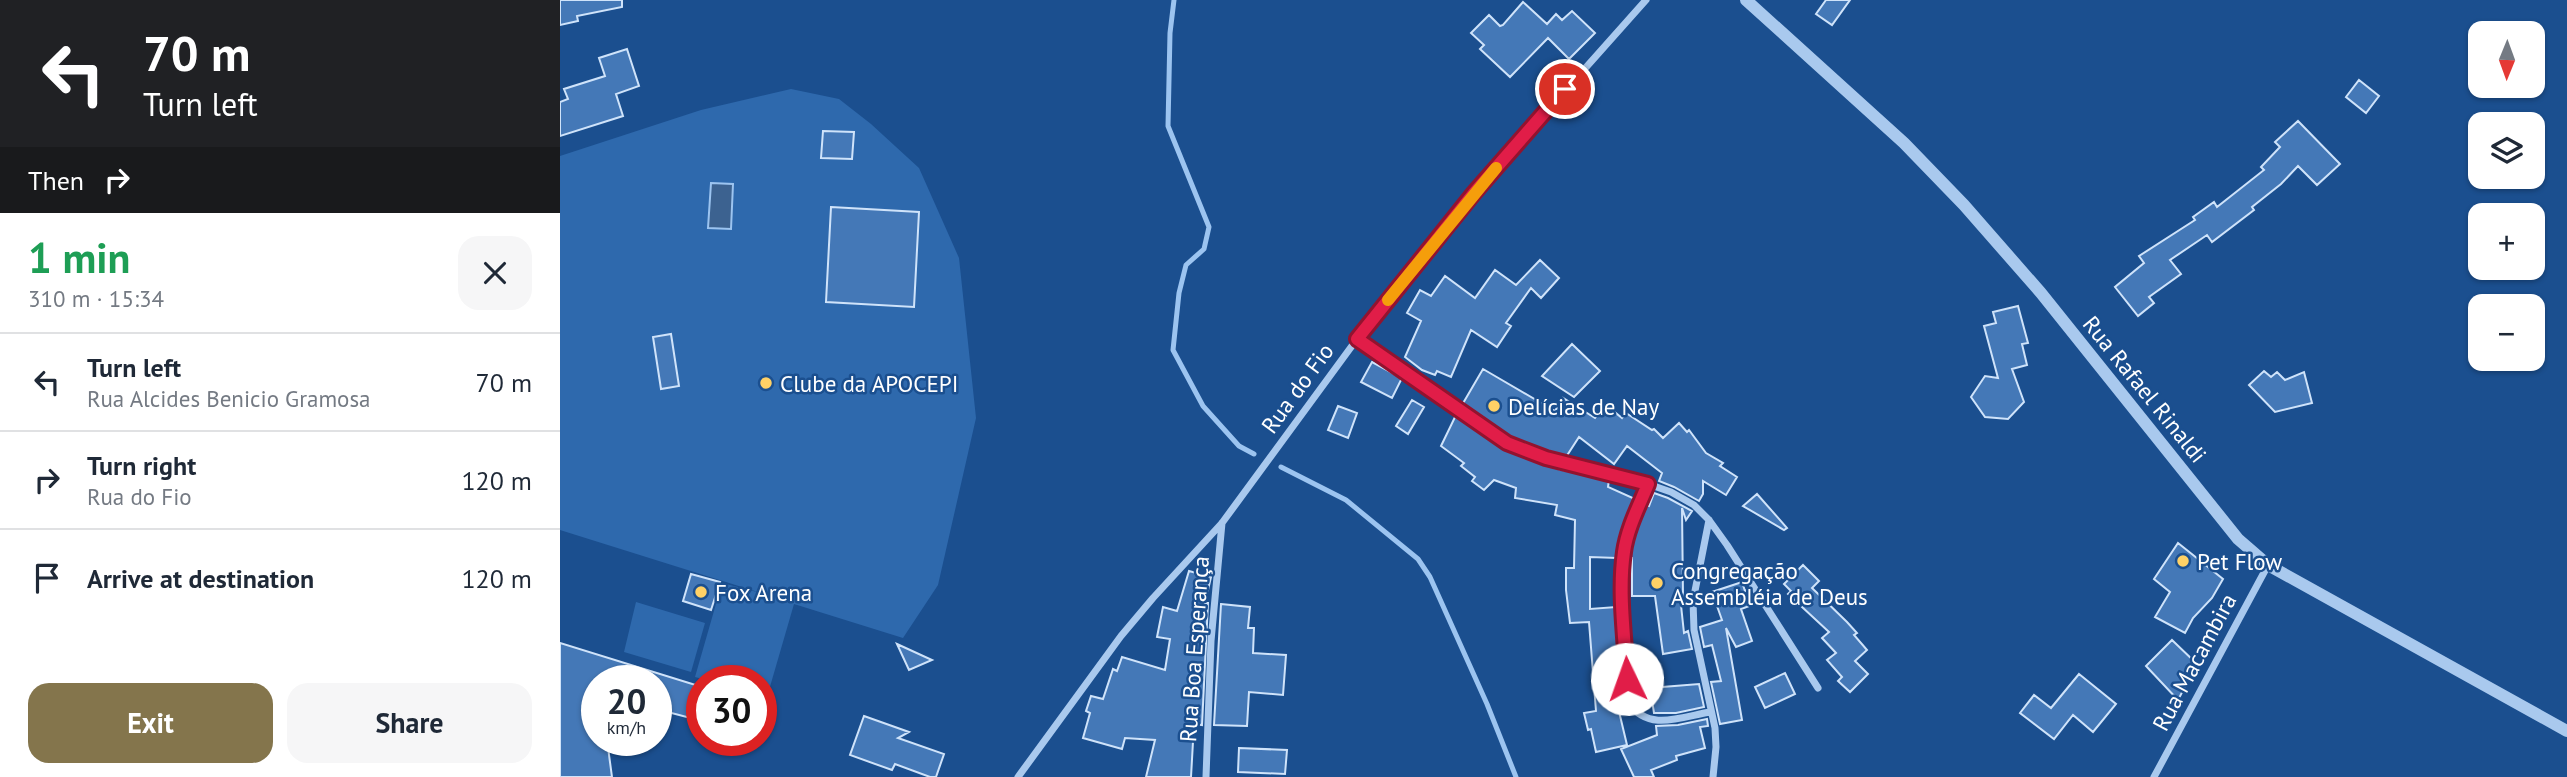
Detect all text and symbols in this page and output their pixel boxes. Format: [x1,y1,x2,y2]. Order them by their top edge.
text: 70 m [143,21,250,85]
north arrow [2468,21,2544,98]
map controls [2468,21,2545,371]
icon: left [28,28,119,119]
pin [1535,59,1595,119]
icon: arrive [1546,70,1584,108]
text: Turn left [143,83,258,125]
button: layers [2468,112,2545,189]
icon: right [98,161,136,199]
text: Then [28,164,84,197]
button: + [2468,203,2545,280]
text: 1 min [28,230,130,285]
button: close [458,236,532,310]
text: 310 m · 15:34 [28,284,164,313]
button: − [2468,294,2545,371]
street label: Rua Rafael Rinaldi [2077,310,2213,468]
street label: Rua do Fio [1255,337,1339,439]
text: Turn left [87,351,181,384]
icon: left [28,363,66,401]
text: 70 m [476,366,532,399]
place label: Clube da APOCEPI [780,369,958,398]
marker: Clube da APOCEPI [758,375,774,391]
text: Rua Alcides Benicio Gramosa [87,384,371,413]
place label: Delícias de Nay [1508,392,1659,421]
marker: Delícias de Nay [1486,398,1502,414]
text: Turn right [87,449,196,482]
icon: right [28,461,66,499]
text: 120 m [461,464,532,497]
text: Rua do Fio [87,482,192,511]
place label: Pet Flow [2197,547,2282,576]
marker: Pet Flow [2175,553,2191,569]
street label: Rua Boa Esperança [1173,555,1215,743]
place label: Congregação Assembléia de Deus [1671,556,1868,611]
icon: arrive [28,559,66,597]
text: Arrive at destination [87,562,314,595]
text: 120 m [461,562,532,595]
marker: Congregação Assembléia de Deus [1649,575,1665,591]
place label: Fox Arena [715,578,812,607]
marker: Fox Arena [693,584,709,600]
street label: Rua Macambira [2146,588,2242,736]
position arrow [1590,642,1664,716]
speed limit sign: 30 [686,665,777,756]
text: 20 [607,678,646,724]
button: Exit [28,683,273,763]
button: Share [287,683,532,763]
text: km/h [607,716,646,739]

